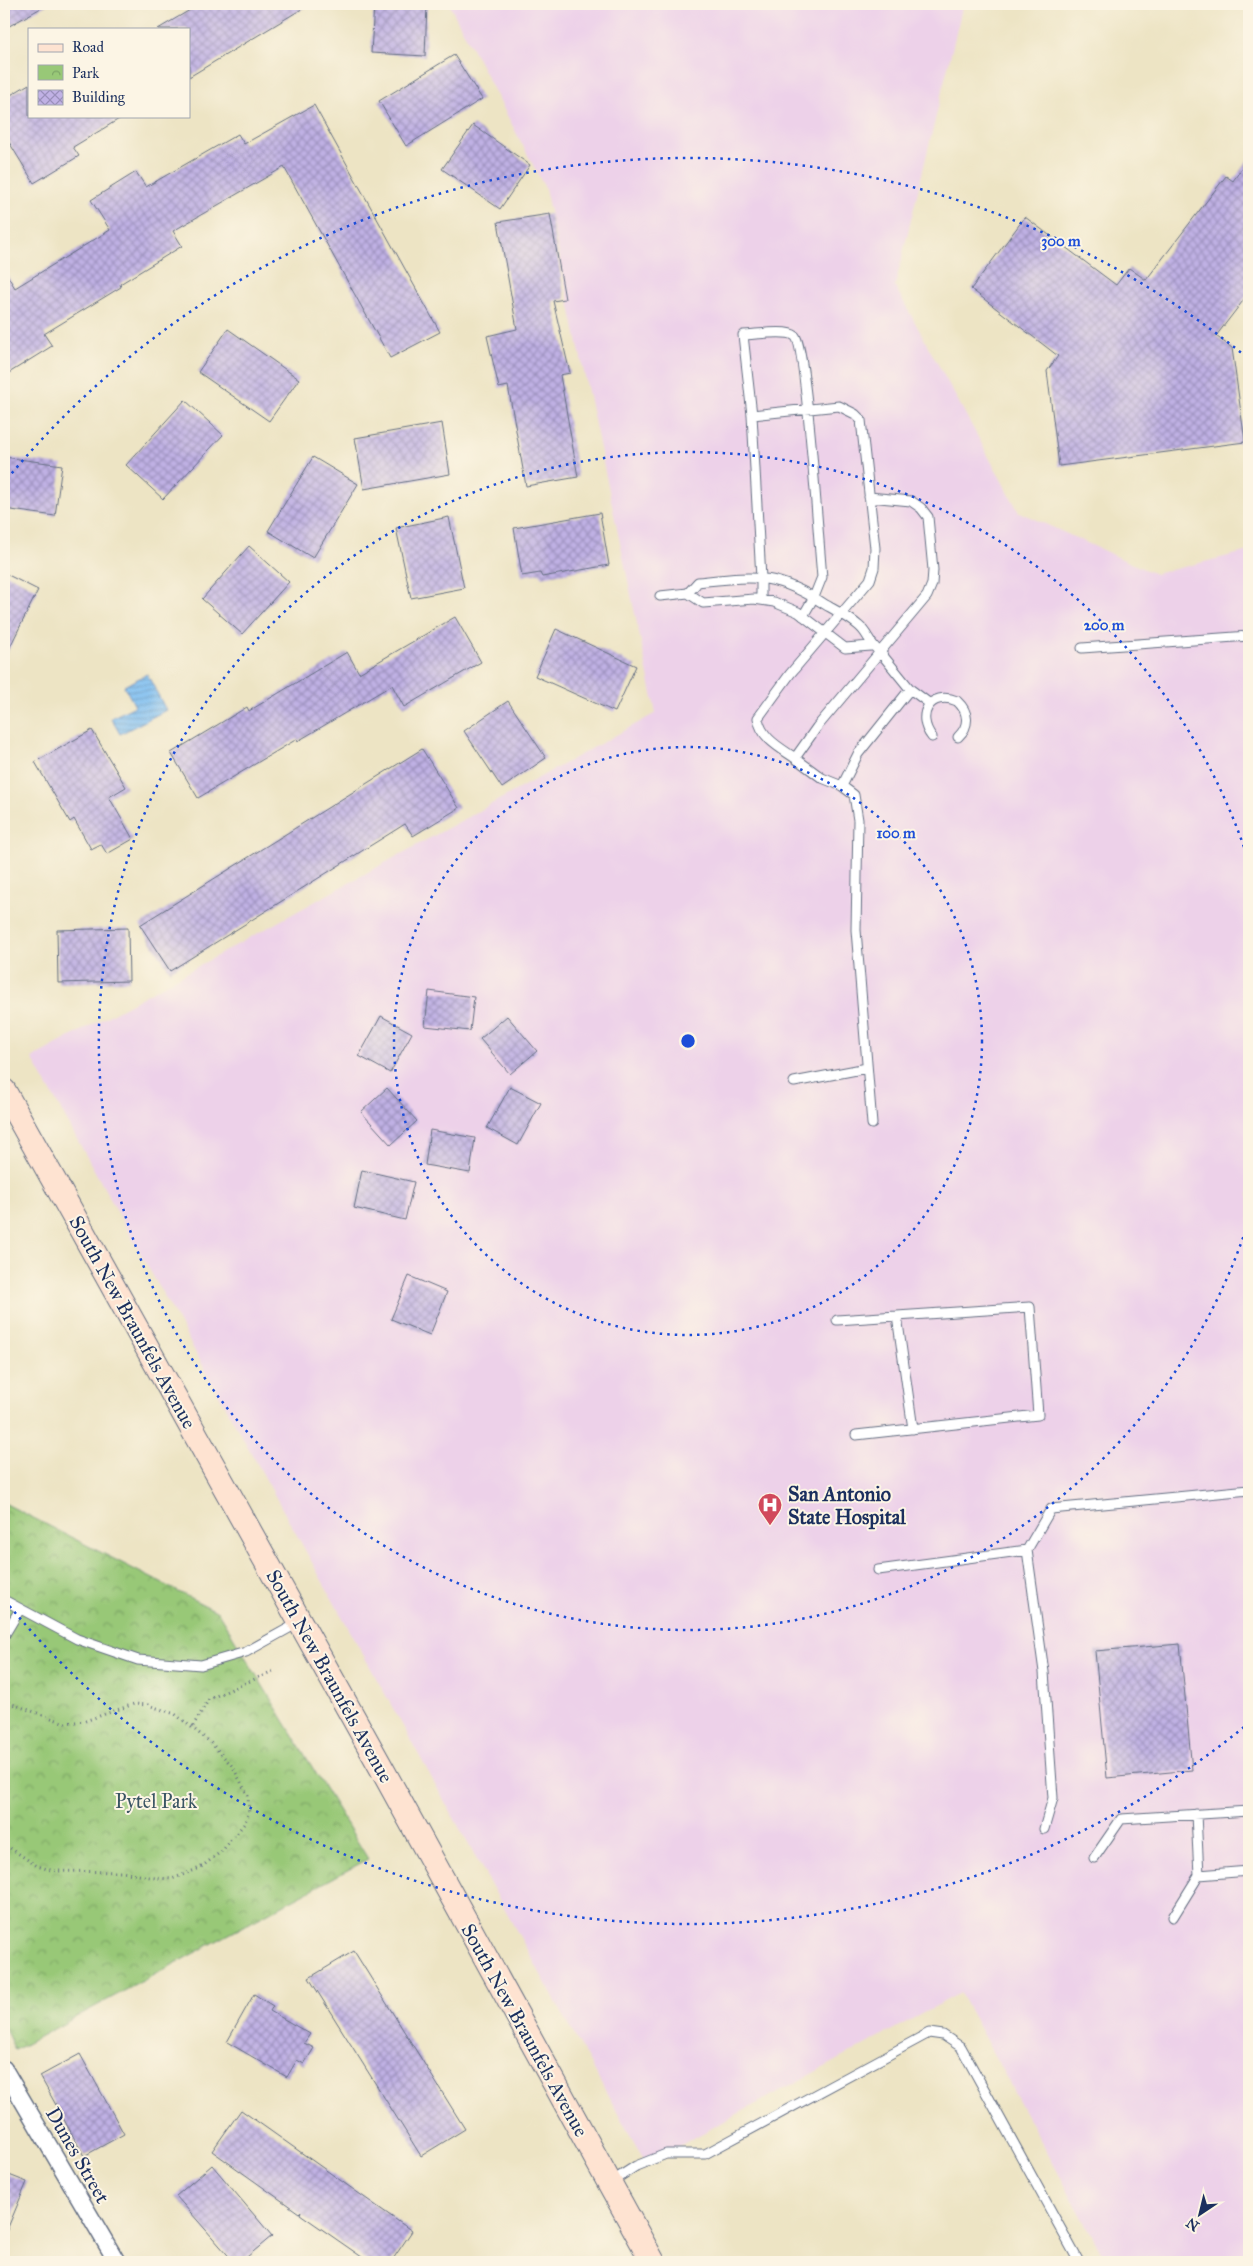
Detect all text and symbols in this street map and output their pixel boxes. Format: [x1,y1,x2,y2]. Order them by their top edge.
legend [28,28,190,118]
text: Road [72,38,104,56]
text: Park [72,64,99,82]
text: Building [72,88,126,106]
text: 300 m [1041,232,1081,251]
text: 200 m [1084,616,1125,634]
text: 100 m [876,824,916,842]
centre of rings [679,1032,697,1050]
street label: South New Braunfels Avenue [64,1211,202,1433]
place label: San Antonio State Hospital [788,1482,906,1530]
hospital icon: San Antonio State Hospital [757,1492,783,1526]
street label: South New Braunfels Avenue [261,1565,399,1787]
park label: Pytel Park [115,1789,198,1813]
street label: South New Braunfels Avenue [456,1919,594,2141]
street label: Dunes Street [41,2103,115,2207]
north arrow [1176,2188,1226,2238]
text: N [1183,2214,1203,2235]

